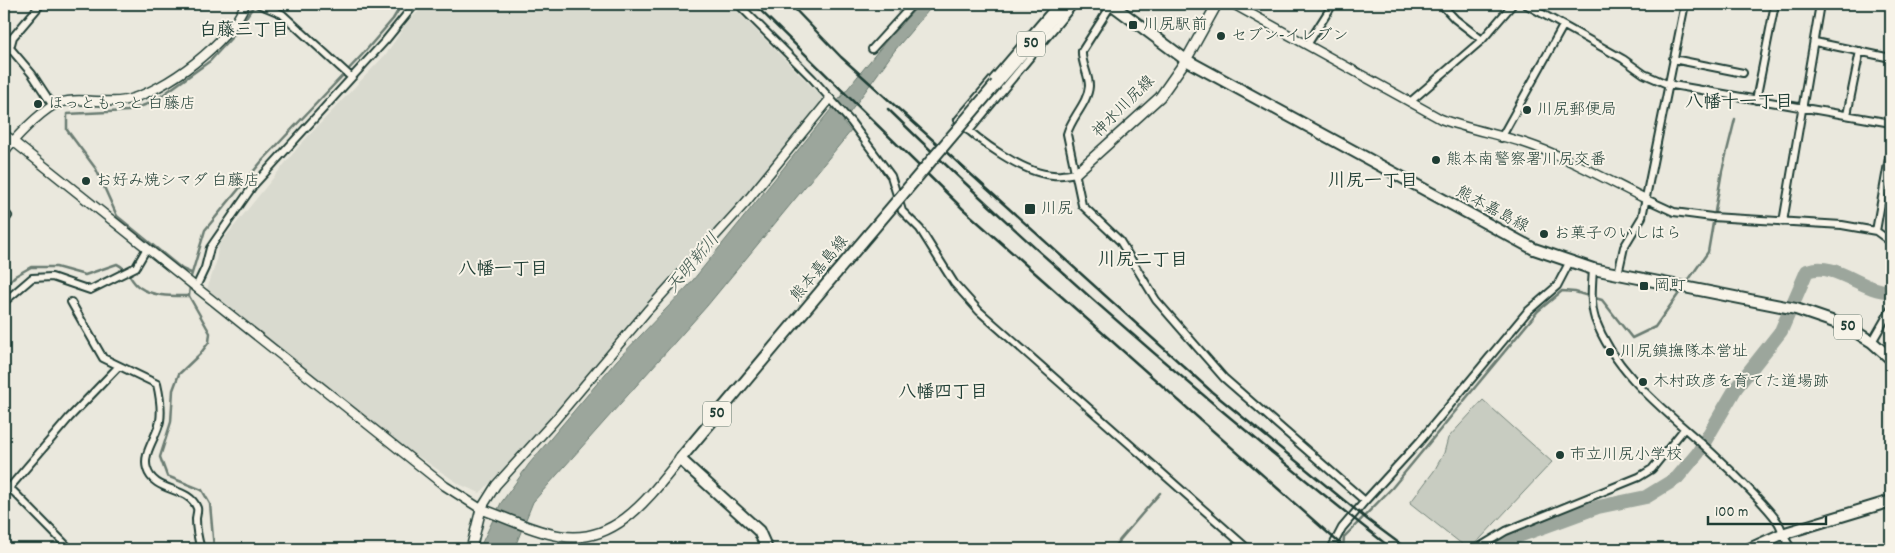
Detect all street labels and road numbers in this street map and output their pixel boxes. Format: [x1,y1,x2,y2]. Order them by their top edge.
road number: 50 [1017,32,1045,56]
street label: 神水川尻線 [1088,71,1160,143]
street label: 熊本嘉島線 [1451,181,1533,239]
street label: 熊本嘉島線 [785,231,855,307]
road number: 50 [1834,314,1862,340]
road number: 50 [703,402,731,426]

